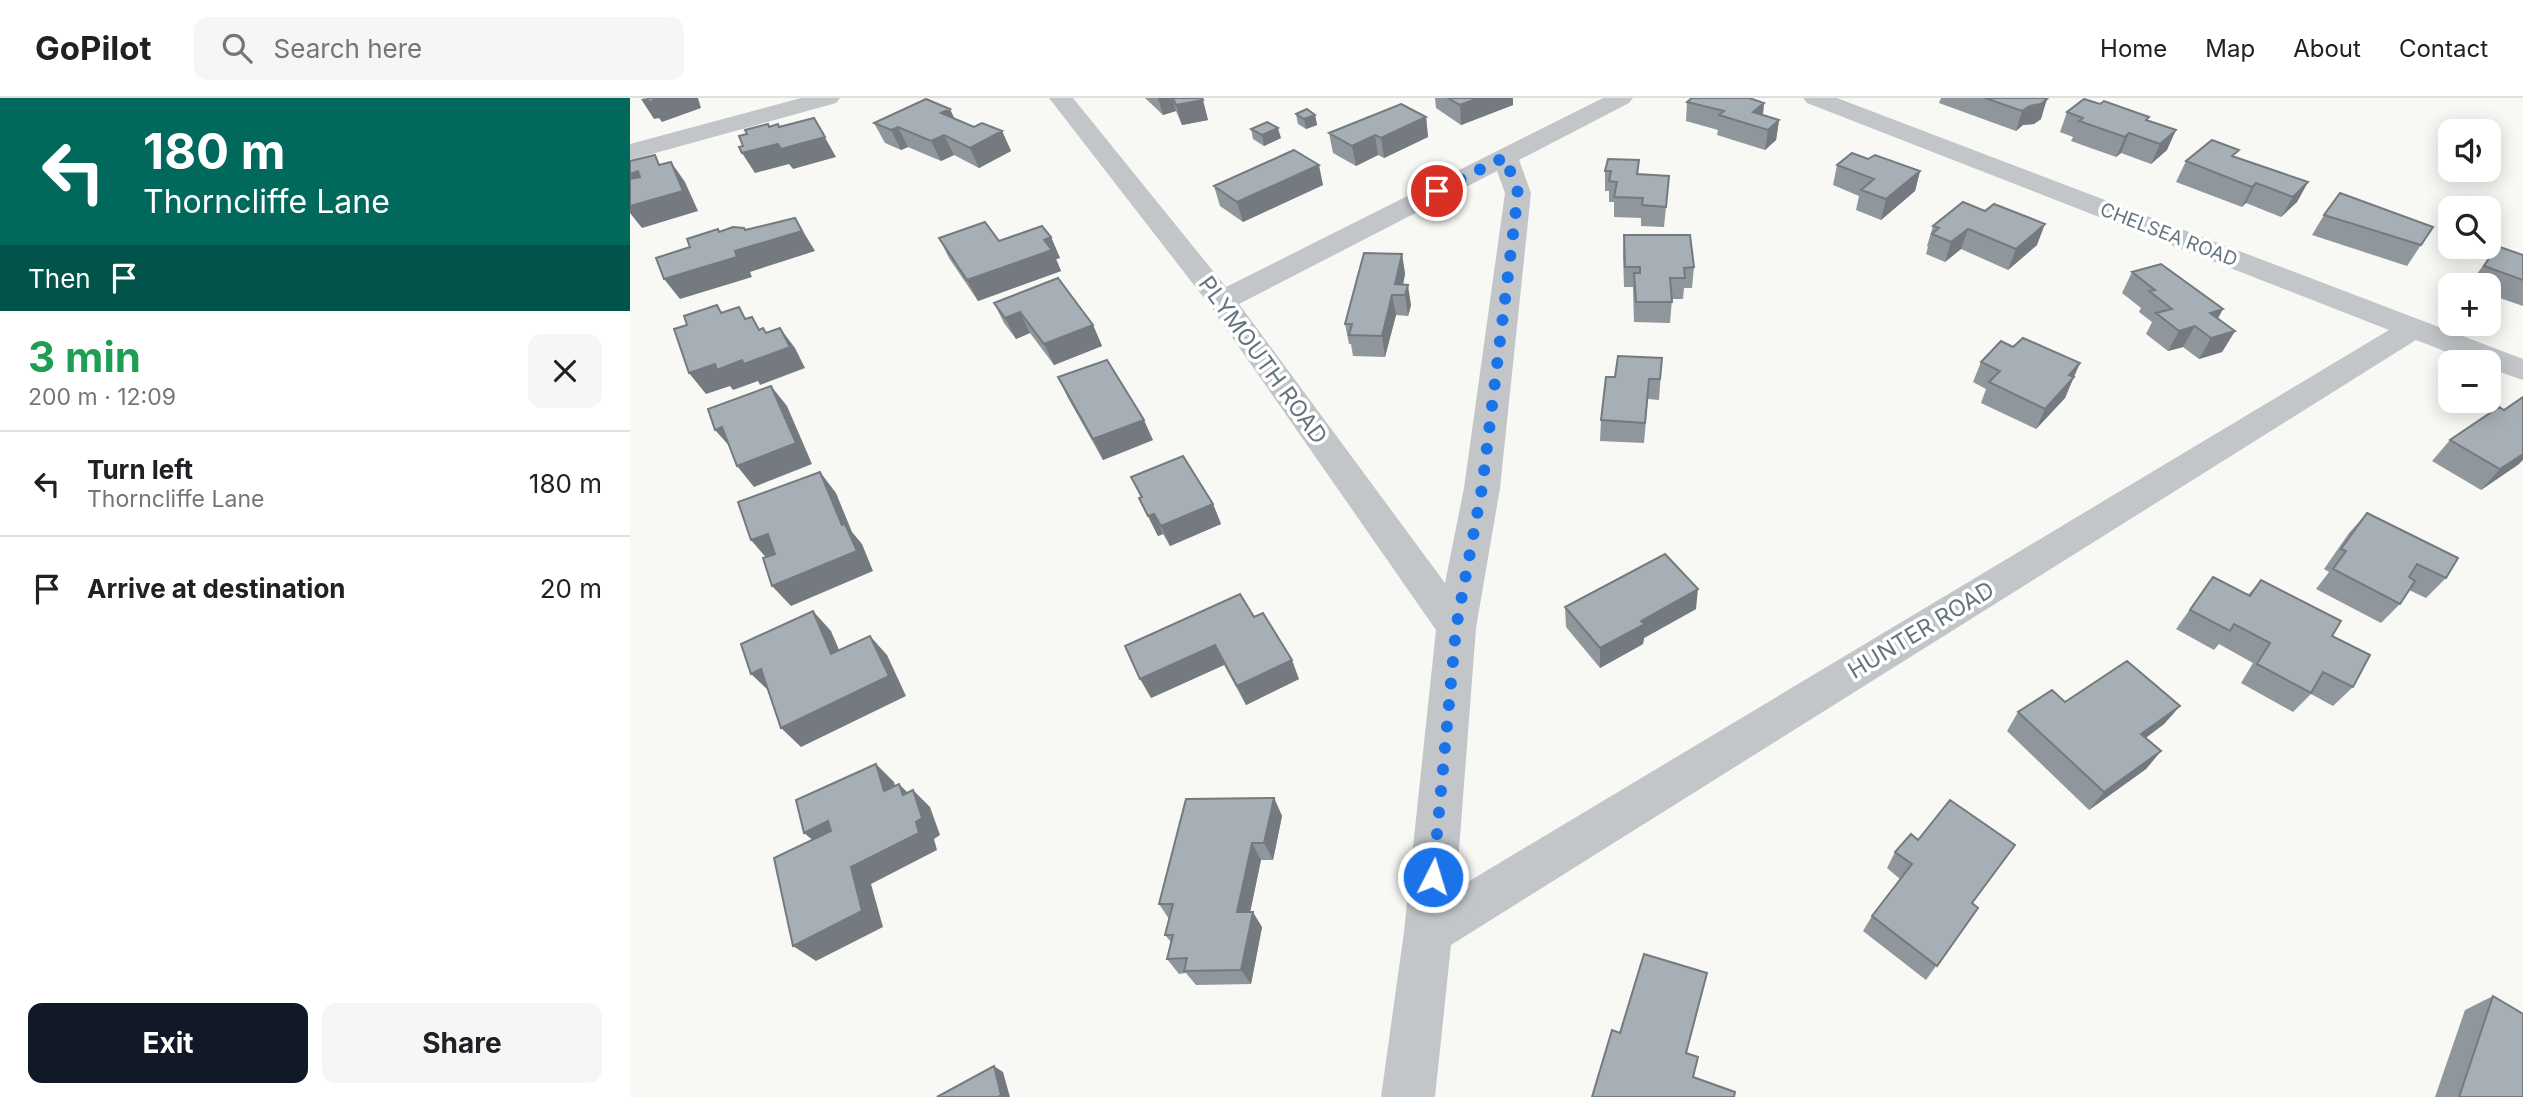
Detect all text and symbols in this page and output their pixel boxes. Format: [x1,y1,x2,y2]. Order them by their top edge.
search box [194,17,684,80]
text: GoPilot [35,28,152,68]
icon: search [218,29,256,67]
text: Search here [274,33,422,64]
text: Home [2100,34,2167,63]
text: Map [2205,34,2255,63]
text: About [2293,34,2361,63]
text: Contact [2399,34,2488,63]
map controls [2438,119,2501,413]
button: sound [2438,119,2501,182]
text: 180 m [143,122,285,181]
icon: left [28,126,119,217]
pin [1407,161,1467,221]
icon: arrive [1418,172,1456,210]
text: Thorncliffe Lane [143,182,390,221]
button: search [2438,196,2501,259]
street label: CHELSEA ROAD [2097,198,2241,271]
icon: arrive [105,259,143,297]
text: Then [28,263,91,294]
street label: PLYMOUTH ROAD [1193,271,1333,449]
button: + [2438,273,2501,336]
text: 3 min [28,331,141,382]
button: close [528,334,602,408]
button: − [2438,350,2501,413]
text: 200 m · 12:09 [28,383,176,411]
text: Turn left [87,454,193,485]
icon: left [28,465,66,503]
text: 180 m [529,468,602,499]
text: Thorncliffe Lane [87,485,264,513]
icon: arrive [28,570,66,608]
text: Arrive at destination [87,573,346,604]
text: 20 m [540,573,602,604]
street label: HUNTER ROAD [1843,575,1999,685]
position arrow [1396,840,1470,914]
button: Exit [28,1003,308,1083]
button: Share [322,1003,602,1083]

